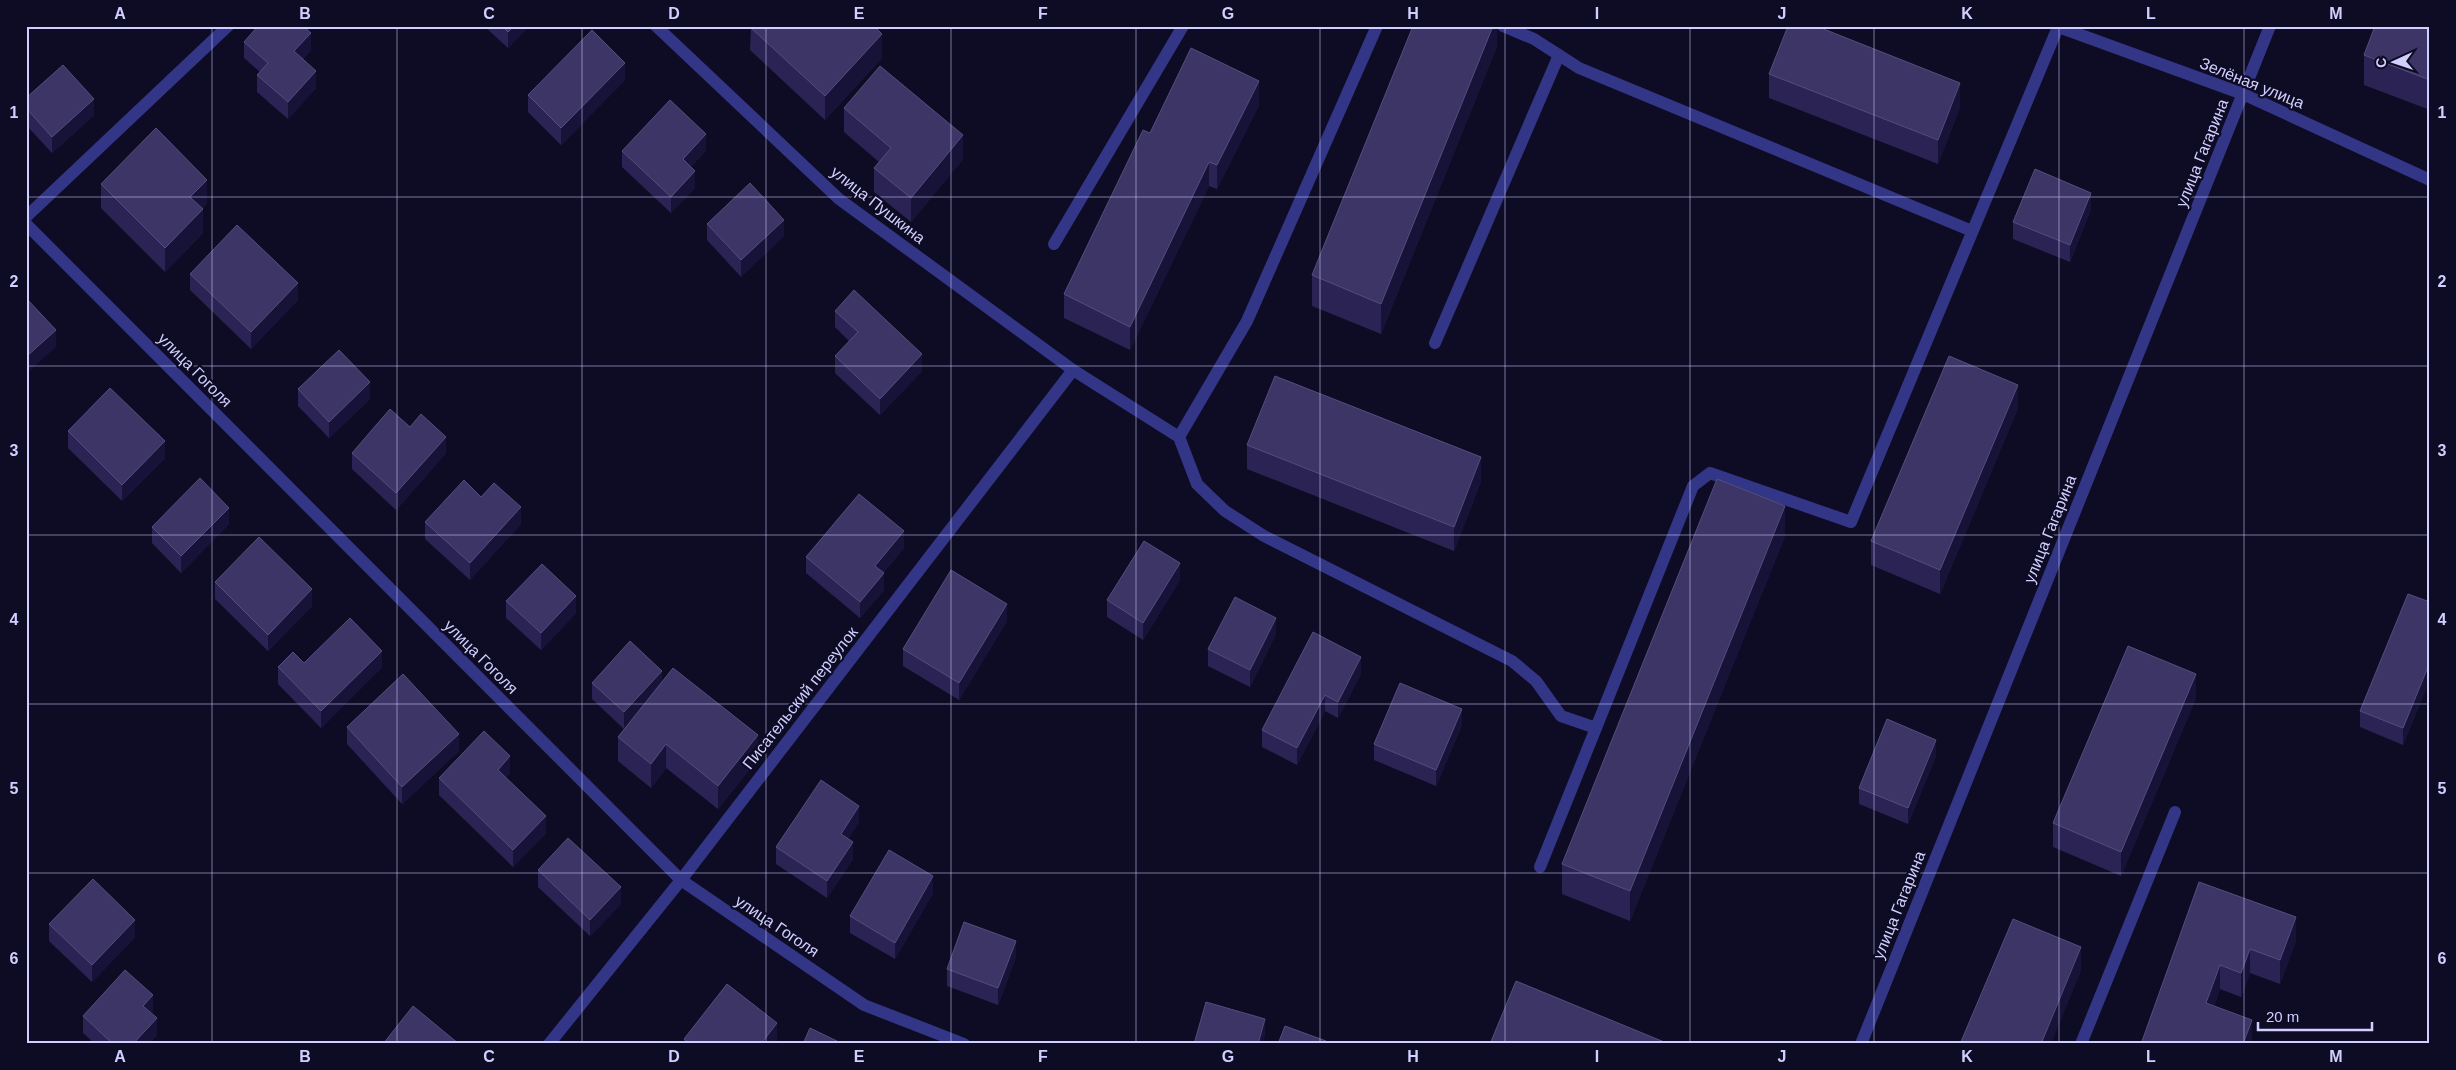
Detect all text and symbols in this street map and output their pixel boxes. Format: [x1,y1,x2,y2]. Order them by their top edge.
text: A [114,5,126,22]
text: B [299,5,311,22]
text: C [483,5,495,22]
text: D [668,5,680,22]
text: E [854,5,865,22]
text: F [1038,5,1048,22]
text: G [1222,5,1234,22]
text: H [1407,5,1419,22]
text: I [1595,5,1599,22]
text: J [1778,5,1786,22]
text: K [1961,5,1973,22]
text: L [2146,5,2156,22]
text: M [2329,5,2343,22]
north arrow [2368,38,2418,88]
street label: Зелёная улица [2197,54,2307,112]
text: С [2373,57,2389,68]
street label: улица Гагарина [2173,96,2231,210]
text: 1 [10,104,19,121]
text: 1 [2438,104,2447,121]
street label: улица Пушкина [828,163,928,247]
text: 2 [10,273,19,290]
text: 2 [2438,273,2447,290]
street label: улица Гоголя [155,330,235,410]
text: 3 [10,442,19,459]
text: 3 [2438,442,2447,459]
street label: улица Гагарина [2021,472,2079,586]
text: 4 [10,611,19,628]
text: 4 [2438,611,2447,628]
street label: улица Гоголя [441,617,521,697]
street label: Писательский переулок [739,623,861,772]
text: 5 [10,780,19,797]
text: 5 [2438,780,2447,797]
street label: улица Гагарина [1870,848,1928,962]
street label: улица Гоголя [732,892,822,960]
text: 6 [10,950,19,967]
text: 6 [2438,950,2447,967]
scale bar [2258,1000,2372,1032]
text: 20 m [2266,1008,2299,1025]
text: A [114,1048,126,1065]
text: B [299,1048,311,1065]
text: C [483,1048,495,1065]
text: D [668,1048,680,1065]
text: E [854,1048,865,1065]
text: F [1038,1048,1048,1065]
text: G [1222,1048,1234,1065]
text: H [1407,1048,1419,1065]
text: I [1595,1048,1599,1065]
text: J [1778,1048,1786,1065]
text: K [1961,1048,1973,1065]
text: L [2146,1048,2156,1065]
text: M [2329,1048,2343,1065]

